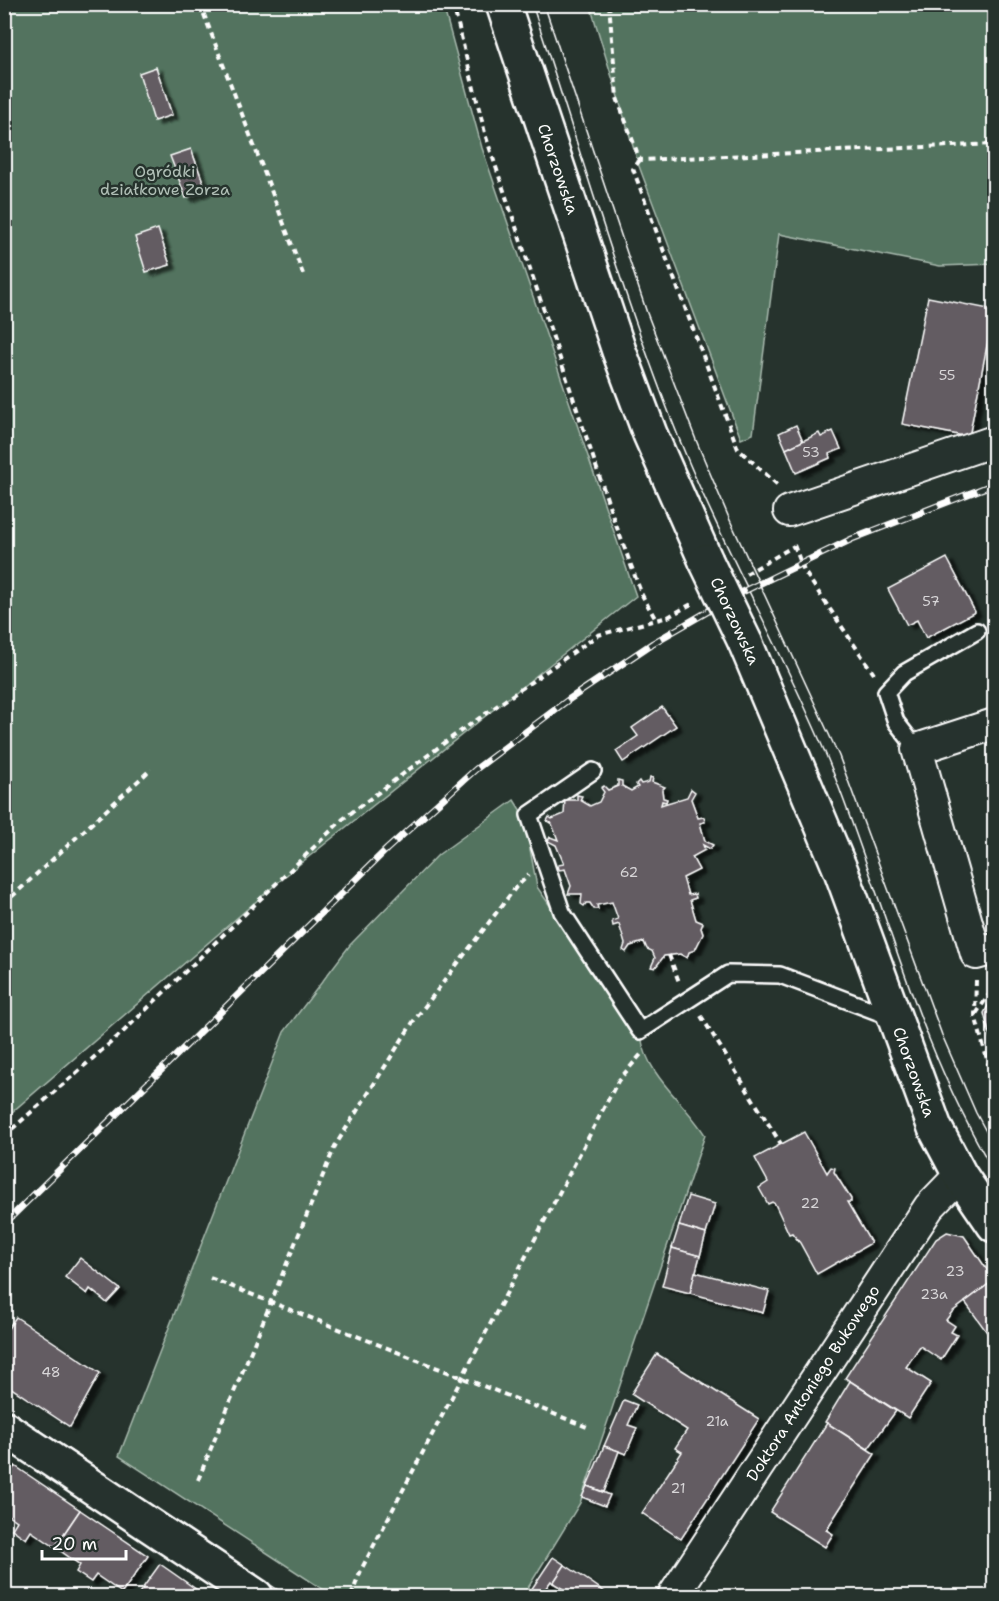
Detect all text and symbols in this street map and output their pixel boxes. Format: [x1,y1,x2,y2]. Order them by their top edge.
street label: Chorzowska [533,121,583,217]
park label: Ogródki działkowe Zorza [100,161,230,200]
house number: 55 [939,366,955,384]
house number: 53 [802,443,820,461]
street label: Chorzowska [706,574,765,668]
house number: 57 [922,592,940,610]
house number: 62 [620,863,638,881]
street label: Chorzowska [888,1024,940,1120]
house number: 22 [801,1194,819,1212]
house number: 23 [946,1262,964,1280]
street label: Doktora Antoniego Bukowego [742,1281,884,1485]
house number: 23a [920,1285,948,1303]
house number: 48 [41,1363,61,1381]
house number: 21a [705,1412,729,1430]
house number: 21 [671,1479,685,1497]
scale bar [42,1523,126,1561]
text: 20 m [51,1532,97,1556]

